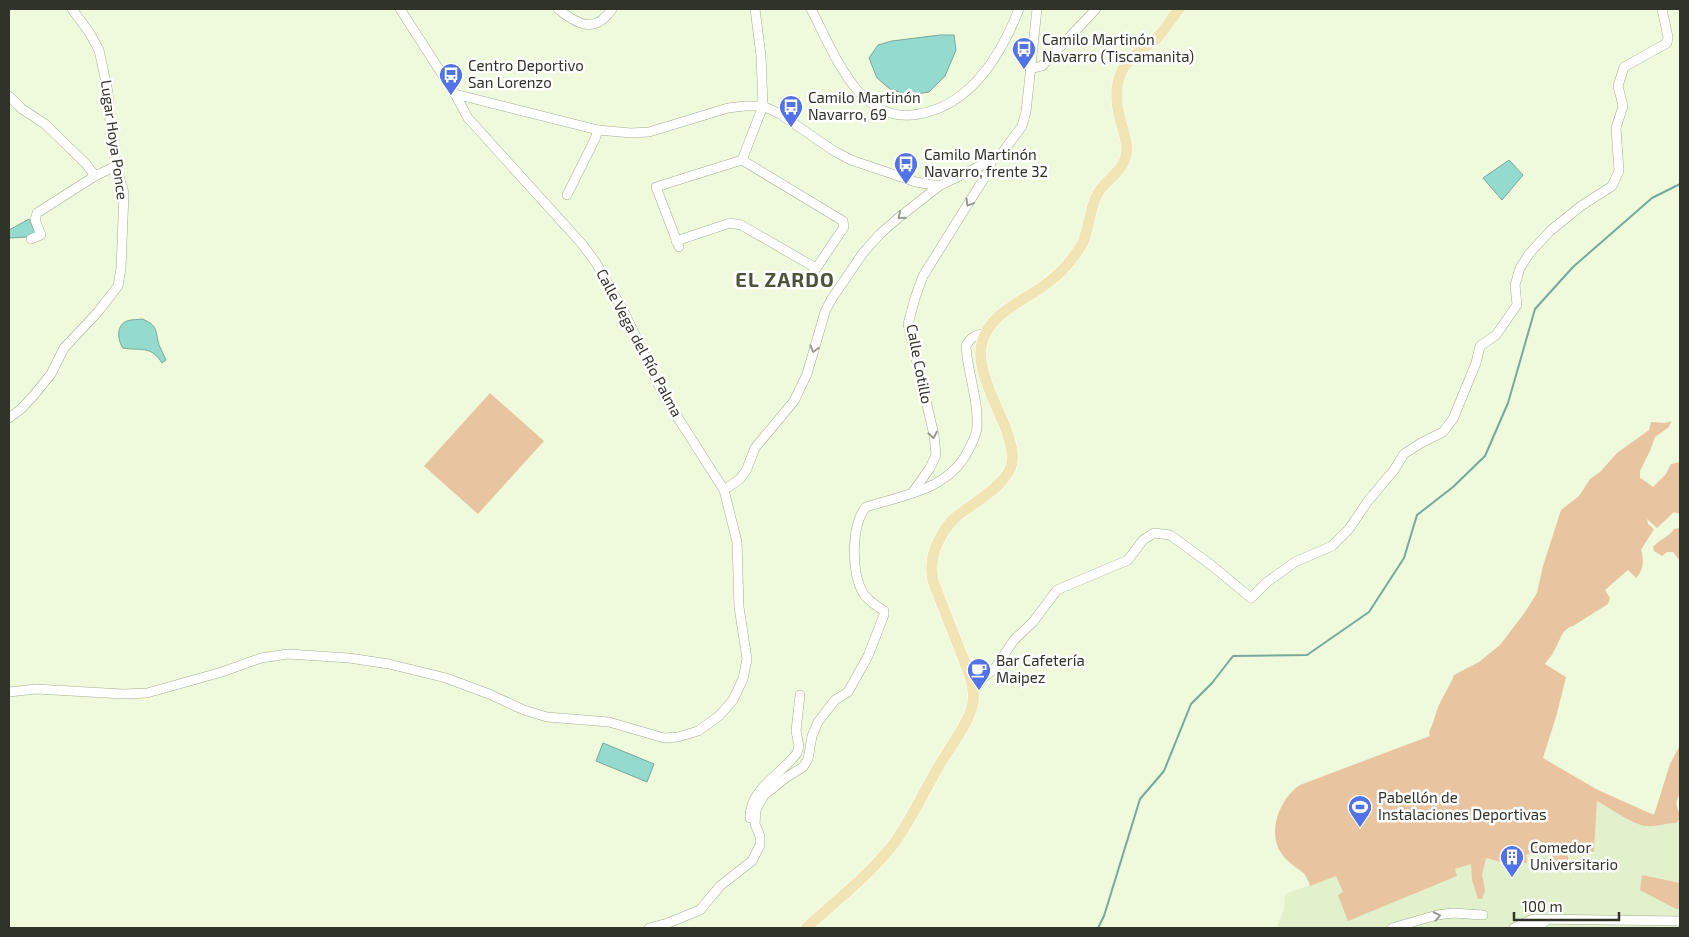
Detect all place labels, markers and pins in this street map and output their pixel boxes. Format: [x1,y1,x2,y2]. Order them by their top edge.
place label: Camilo Martinón Navarro (Tiscamanita) [1042,30,1194,65]
bus stop icon: Camilo Martinón Navarro (Tiscamanita) [1011,36,1037,70]
place label: Centro Deportivo San Lorenzo [468,56,584,91]
bus stop icon: Centro Deportivo San Lorenzo [438,62,464,96]
place label: Camilo Martinón Navarro, 69 [808,88,921,123]
bus stop icon: Camilo Martinón Navarro, 69 [778,94,804,128]
place label: Camilo Martinón Navarro, frente 32 [924,145,1048,180]
bus stop icon: Camilo Martinón Navarro, frente 32 [893,151,919,185]
place label: Bar Cafetería Maipez [996,651,1085,686]
cafe icon: Bar Cafetería Maipez [966,657,992,691]
place label: Pabellón de Instalaciones Deportivas [1378,788,1547,823]
sports icon: Pabellón de Instalaciones Deportivas [1347,794,1373,828]
place label: Comedor Universitario [1530,838,1618,873]
building icon: Comedor Universitario [1499,844,1525,878]

